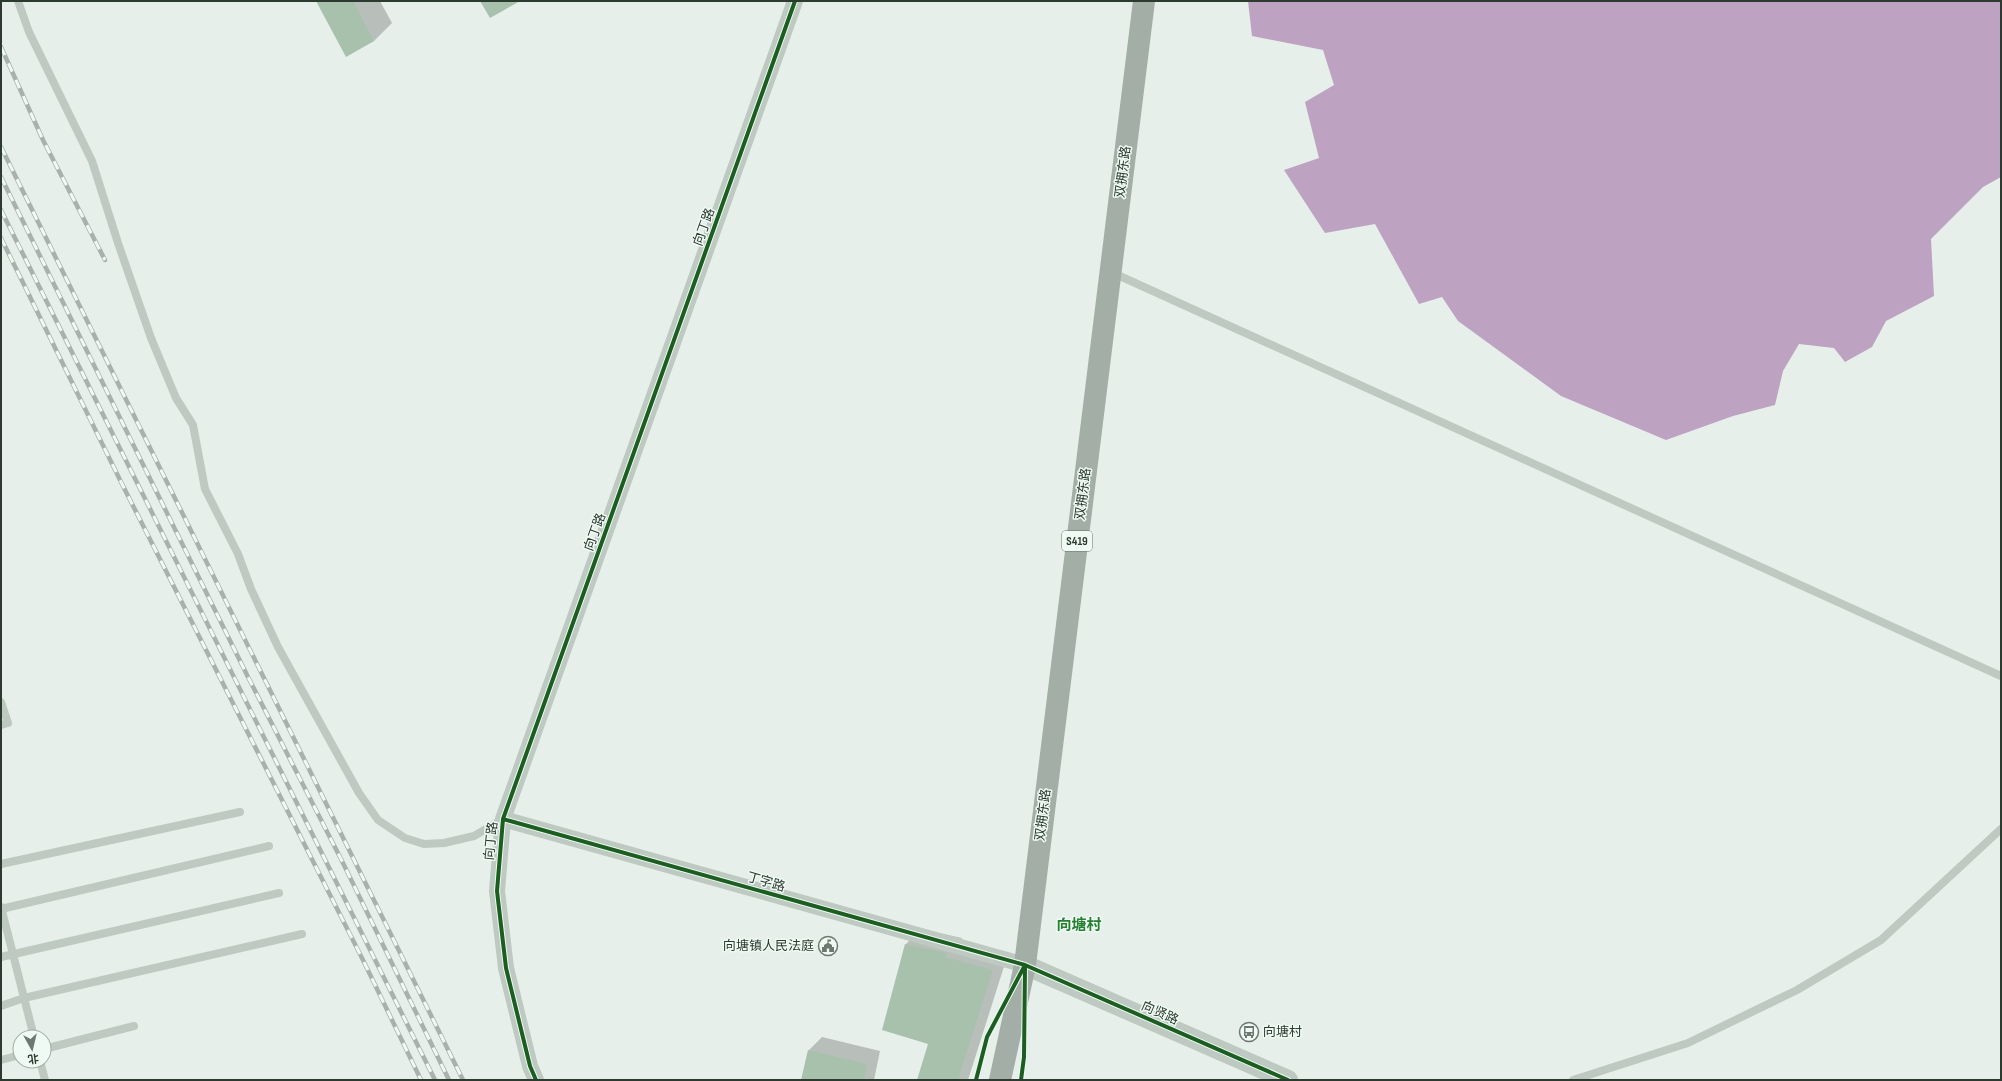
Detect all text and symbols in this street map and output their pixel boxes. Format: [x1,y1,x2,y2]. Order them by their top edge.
street label: 双拥东路 [1112,145,1134,199]
street label: 向丁路 [690,206,718,248]
street label: 双拥东路 [1072,467,1094,521]
street label: 向丁路 [581,511,609,553]
road number: S419 [1062,531,1092,551]
street label: 双拥东路 [1032,788,1054,842]
street label: 向丁路 [481,821,501,861]
street label: 丁字路 [745,869,787,895]
district label: 向塘村 [1056,916,1102,935]
public building icon: 向塘镇人民法庭 [817,935,839,957]
place label: 向塘镇人民法庭 [723,938,814,954]
street label: 向贤路 [1139,998,1181,1028]
bus stop icon: 向塘村 [1238,1021,1260,1043]
place label: 向塘村 [1263,1024,1302,1040]
north arrow [12,1029,52,1069]
text: 北 [27,1051,40,1066]

